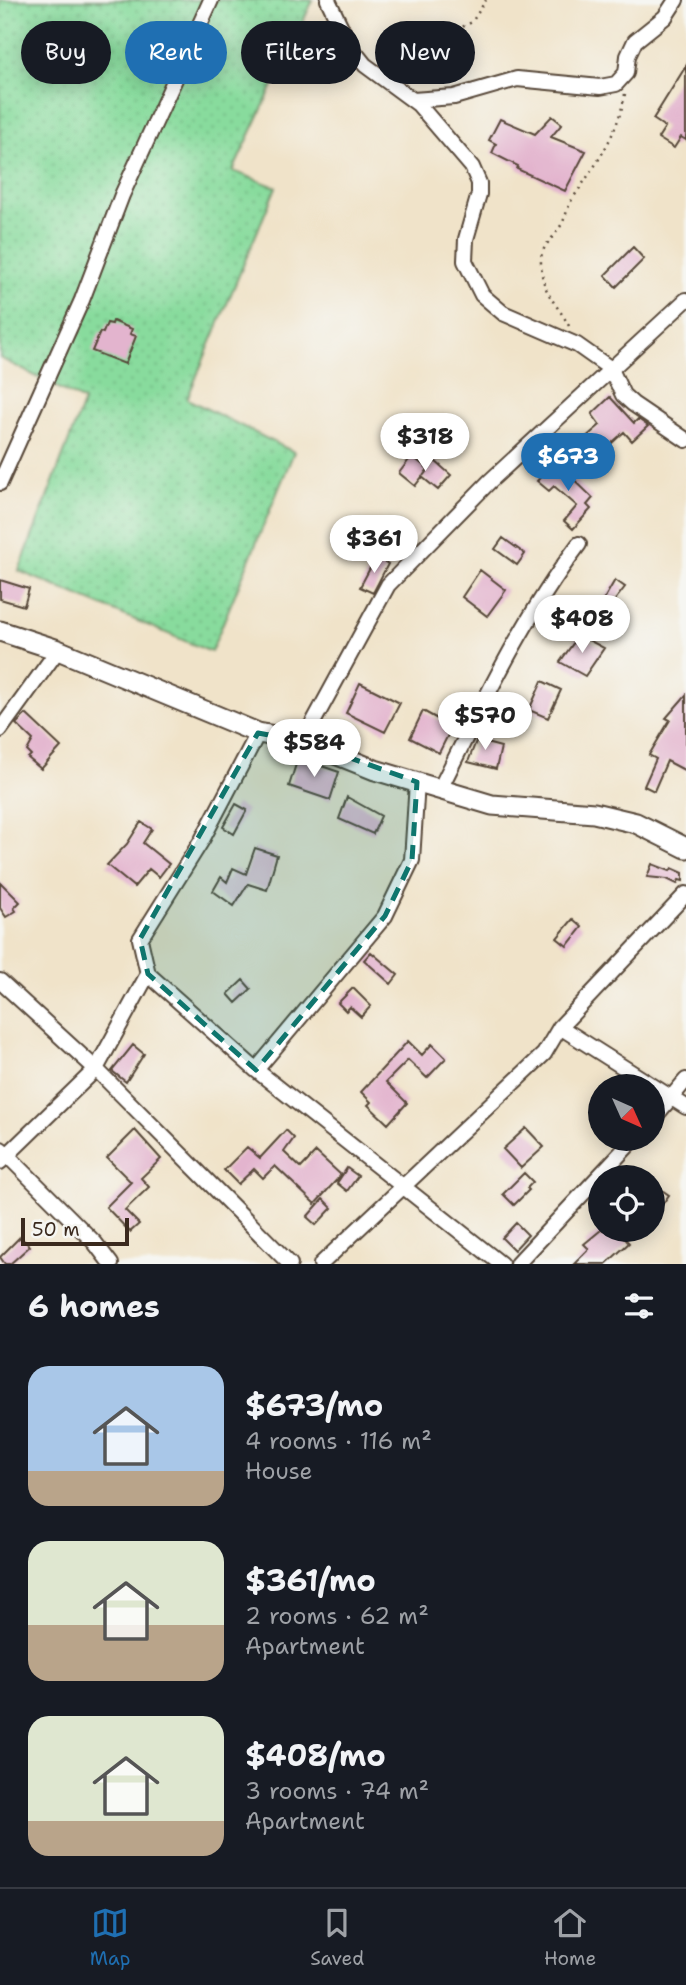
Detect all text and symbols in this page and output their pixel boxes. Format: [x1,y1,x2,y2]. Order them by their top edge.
chip: Buy [21,21,111,84]
chip: Rent [125,21,227,84]
chip: Filters [241,21,361,84]
chip: New [375,21,475,84]
pin: $318 [384,414,466,473]
text: $318 [396,421,454,451]
pin: $673 [527,434,609,493]
text: $673 [537,441,599,471]
pin: $361 [333,516,415,575]
text: $361 [346,523,402,553]
pin: $408 [541,596,623,655]
text: $408 [550,603,614,633]
pin: $570 [444,692,526,752]
text: $570 [454,700,516,730]
pin: $584 [273,720,355,779]
text: $584 [283,727,345,757]
north arrow [588,1074,665,1152]
map controls [588,1074,665,1242]
button: locate [588,1165,665,1242]
scale bar [21,1215,130,1247]
text: 50 m [32,1217,80,1242]
text: 6 homes [28,1286,160,1327]
icon: filters [620,1287,658,1325]
text: $673/mo [245,1385,383,1426]
icon: home [84,1394,168,1478]
text: 4 rooms · 116 m² [245,1426,432,1456]
text: House [245,1456,313,1486]
text: $361/mo [245,1560,376,1601]
icon: home [84,1569,168,1653]
text: 2 rooms · 62 m² [245,1601,429,1631]
text: Apartment [245,1631,365,1661]
text: $408/mo [245,1735,386,1776]
icon: home [84,1744,168,1828]
text: 3 rooms · 74 m² [245,1776,429,1806]
text: Apartment [245,1806,365,1836]
tab: Map [90,1904,131,1971]
tab: Saved [310,1904,364,1971]
tab: Home [544,1904,596,1971]

